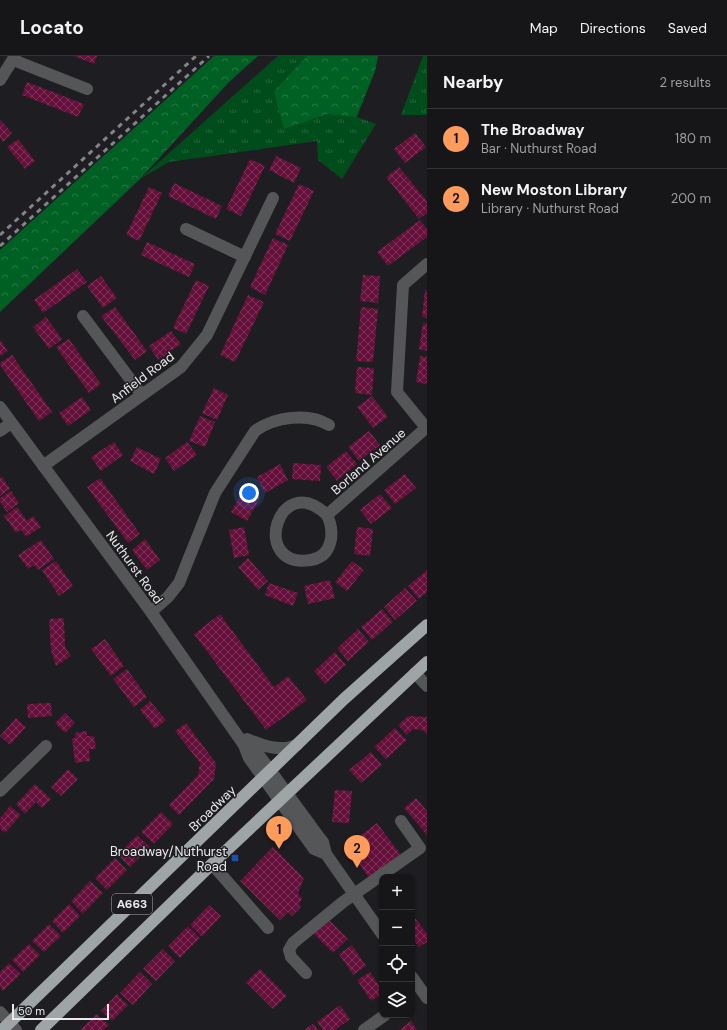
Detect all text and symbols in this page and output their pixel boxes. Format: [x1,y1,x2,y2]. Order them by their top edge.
text: Locato [20,15,84,40]
text: Map [530,19,558,37]
text: Directions [580,19,646,37]
text: Saved [668,19,707,37]
text: Nearby [443,71,503,93]
text: 2 results [660,74,711,91]
text: The Broadway [481,120,585,140]
text: 1 [454,130,458,147]
text: 180 m [675,130,711,147]
text: Bar · Nuthurst Road [481,140,597,157]
text: New Moston Library [481,180,627,200]
text: 2 [452,190,460,207]
text: 200 m [671,190,711,207]
text: Library · Nuthurst Road [481,200,619,217]
street label: Anfield Road [107,348,178,407]
street label: Borland Avenue [327,424,409,498]
your location [239,483,259,503]
street label: Nuthurst Road [102,527,167,607]
street label: Broadway [185,782,240,835]
pin: 1 [266,816,292,849]
pin: 2 [344,835,370,868]
place label: Broadway/Nuthurst Road [110,843,227,875]
marker: Broadway/Nuthurst Road [230,853,240,863]
map controls [379,874,415,1018]
button: + [379,874,415,910]
road number: A663 [112,894,152,914]
button: − [379,910,415,946]
button: locate [379,946,415,982]
button: layers [379,982,415,1018]
scale bar [12,1002,109,1021]
text: 50 m [18,1004,45,1018]

